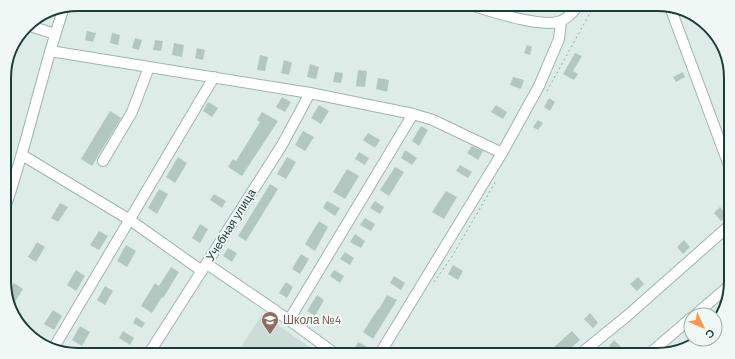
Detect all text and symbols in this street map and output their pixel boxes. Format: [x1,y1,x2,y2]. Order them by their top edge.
street label: Учебная улица [202,186,259,264]
north arrow [683,307,723,347]
school or university icon: Школа №4 [260,310,280,335]
place label: Школа №4 [283,312,341,326]
text: С [703,327,718,342]

